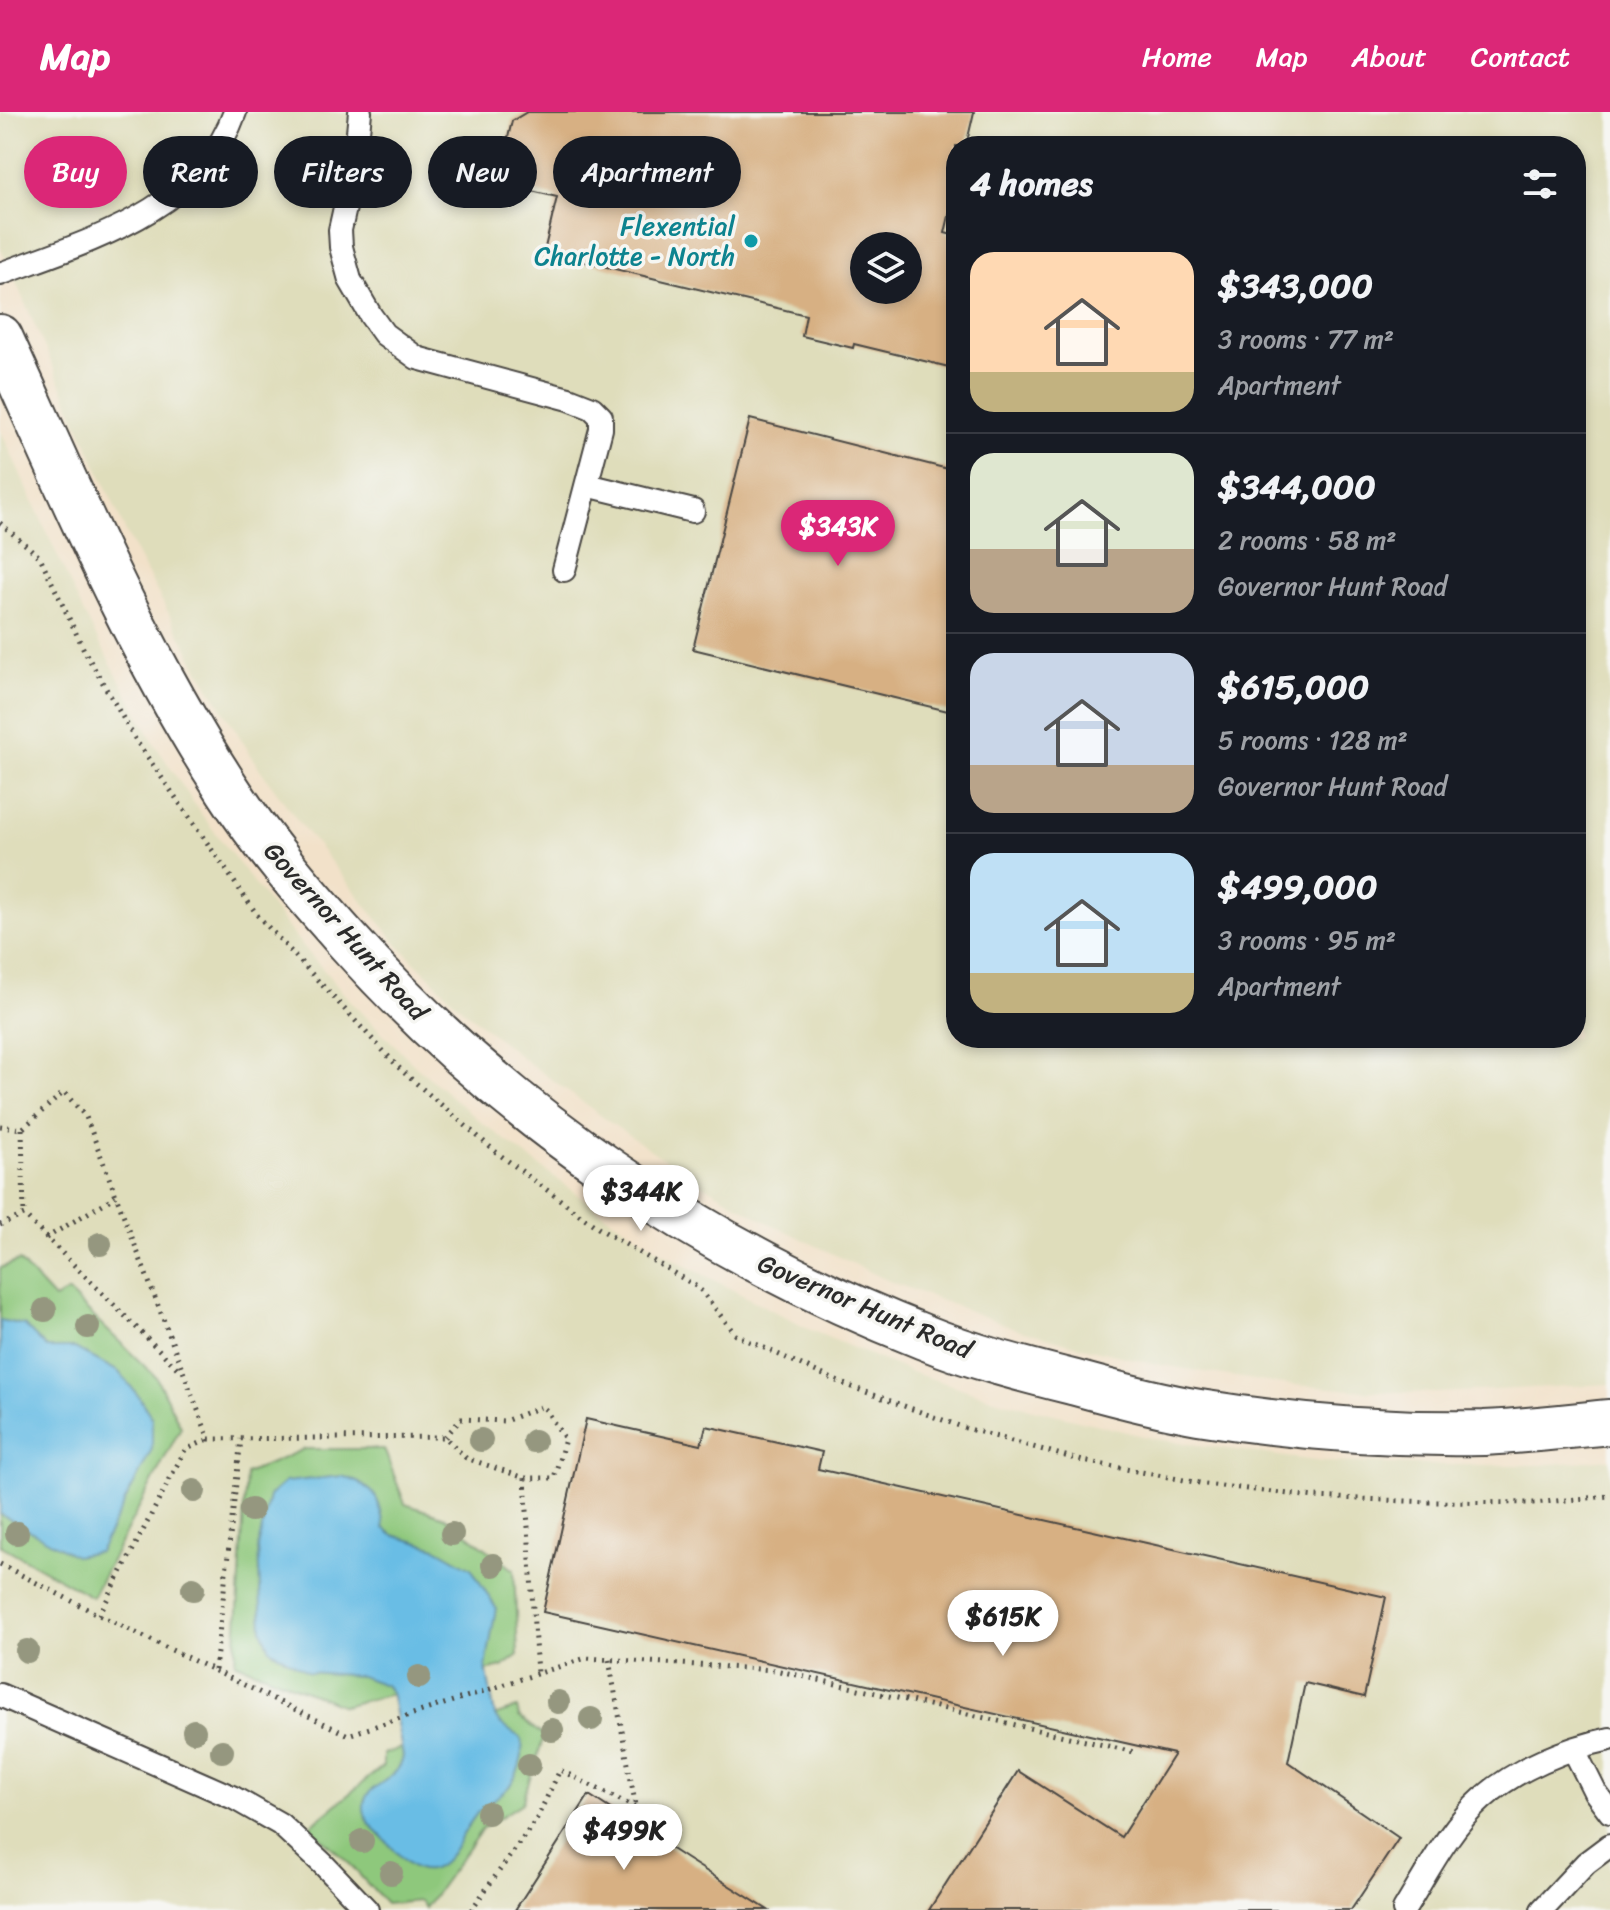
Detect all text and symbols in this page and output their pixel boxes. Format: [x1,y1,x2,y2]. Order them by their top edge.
text: Map [40,23,110,90]
text: Home [1142,32,1212,81]
text: Map [1256,32,1307,81]
text: About [1351,32,1427,81]
text: Contact [1471,32,1570,81]
chip: Buy [24,136,127,208]
chip: Rent [143,136,258,208]
chip: Filters [274,136,412,208]
chip: New [428,136,537,208]
chip: Apartment [553,136,741,208]
text: 4 homes [970,154,1093,214]
icon: filters [1518,162,1562,206]
place label: Flexential Charlotte - North [534,203,736,279]
marker: Flexential Charlotte - North [742,232,760,250]
map controls [850,232,922,304]
button: layers [850,232,922,304]
text: $343,000 [1218,256,1373,316]
icon: home [1034,284,1130,380]
text: 3 rooms · 77 m² [1218,316,1394,362]
text: Apartment [1218,362,1341,408]
text: $344,000 [1218,457,1376,517]
icon: home [1034,485,1130,581]
pin: $343K [782,500,894,568]
text: $343K [799,503,877,549]
text: 2 rooms · 58 m² [1218,517,1396,563]
text: Governor Hunt Road [1218,563,1447,609]
text: $615,000 [1218,657,1369,717]
icon: home [1034,685,1130,781]
text: 5 rooms · 128 m² [1218,717,1408,763]
text: Governor Hunt Road [1218,763,1447,809]
street label: Governor Hunt Road [252,830,441,1033]
text: $499,000 [1218,857,1378,917]
icon: home [1034,885,1130,981]
text: 3 rooms · 95 m² [1218,917,1396,963]
text: Apartment [1218,963,1341,1009]
pin: $344K [585,1165,697,1233]
text: $344K [601,1168,681,1214]
street label: Governor Hunt Road [750,1240,982,1373]
pin: $615K [947,1590,1059,1658]
text: $615K [965,1593,1041,1639]
pin: $499K [568,1804,680,1872]
text: $499K [583,1807,665,1853]

